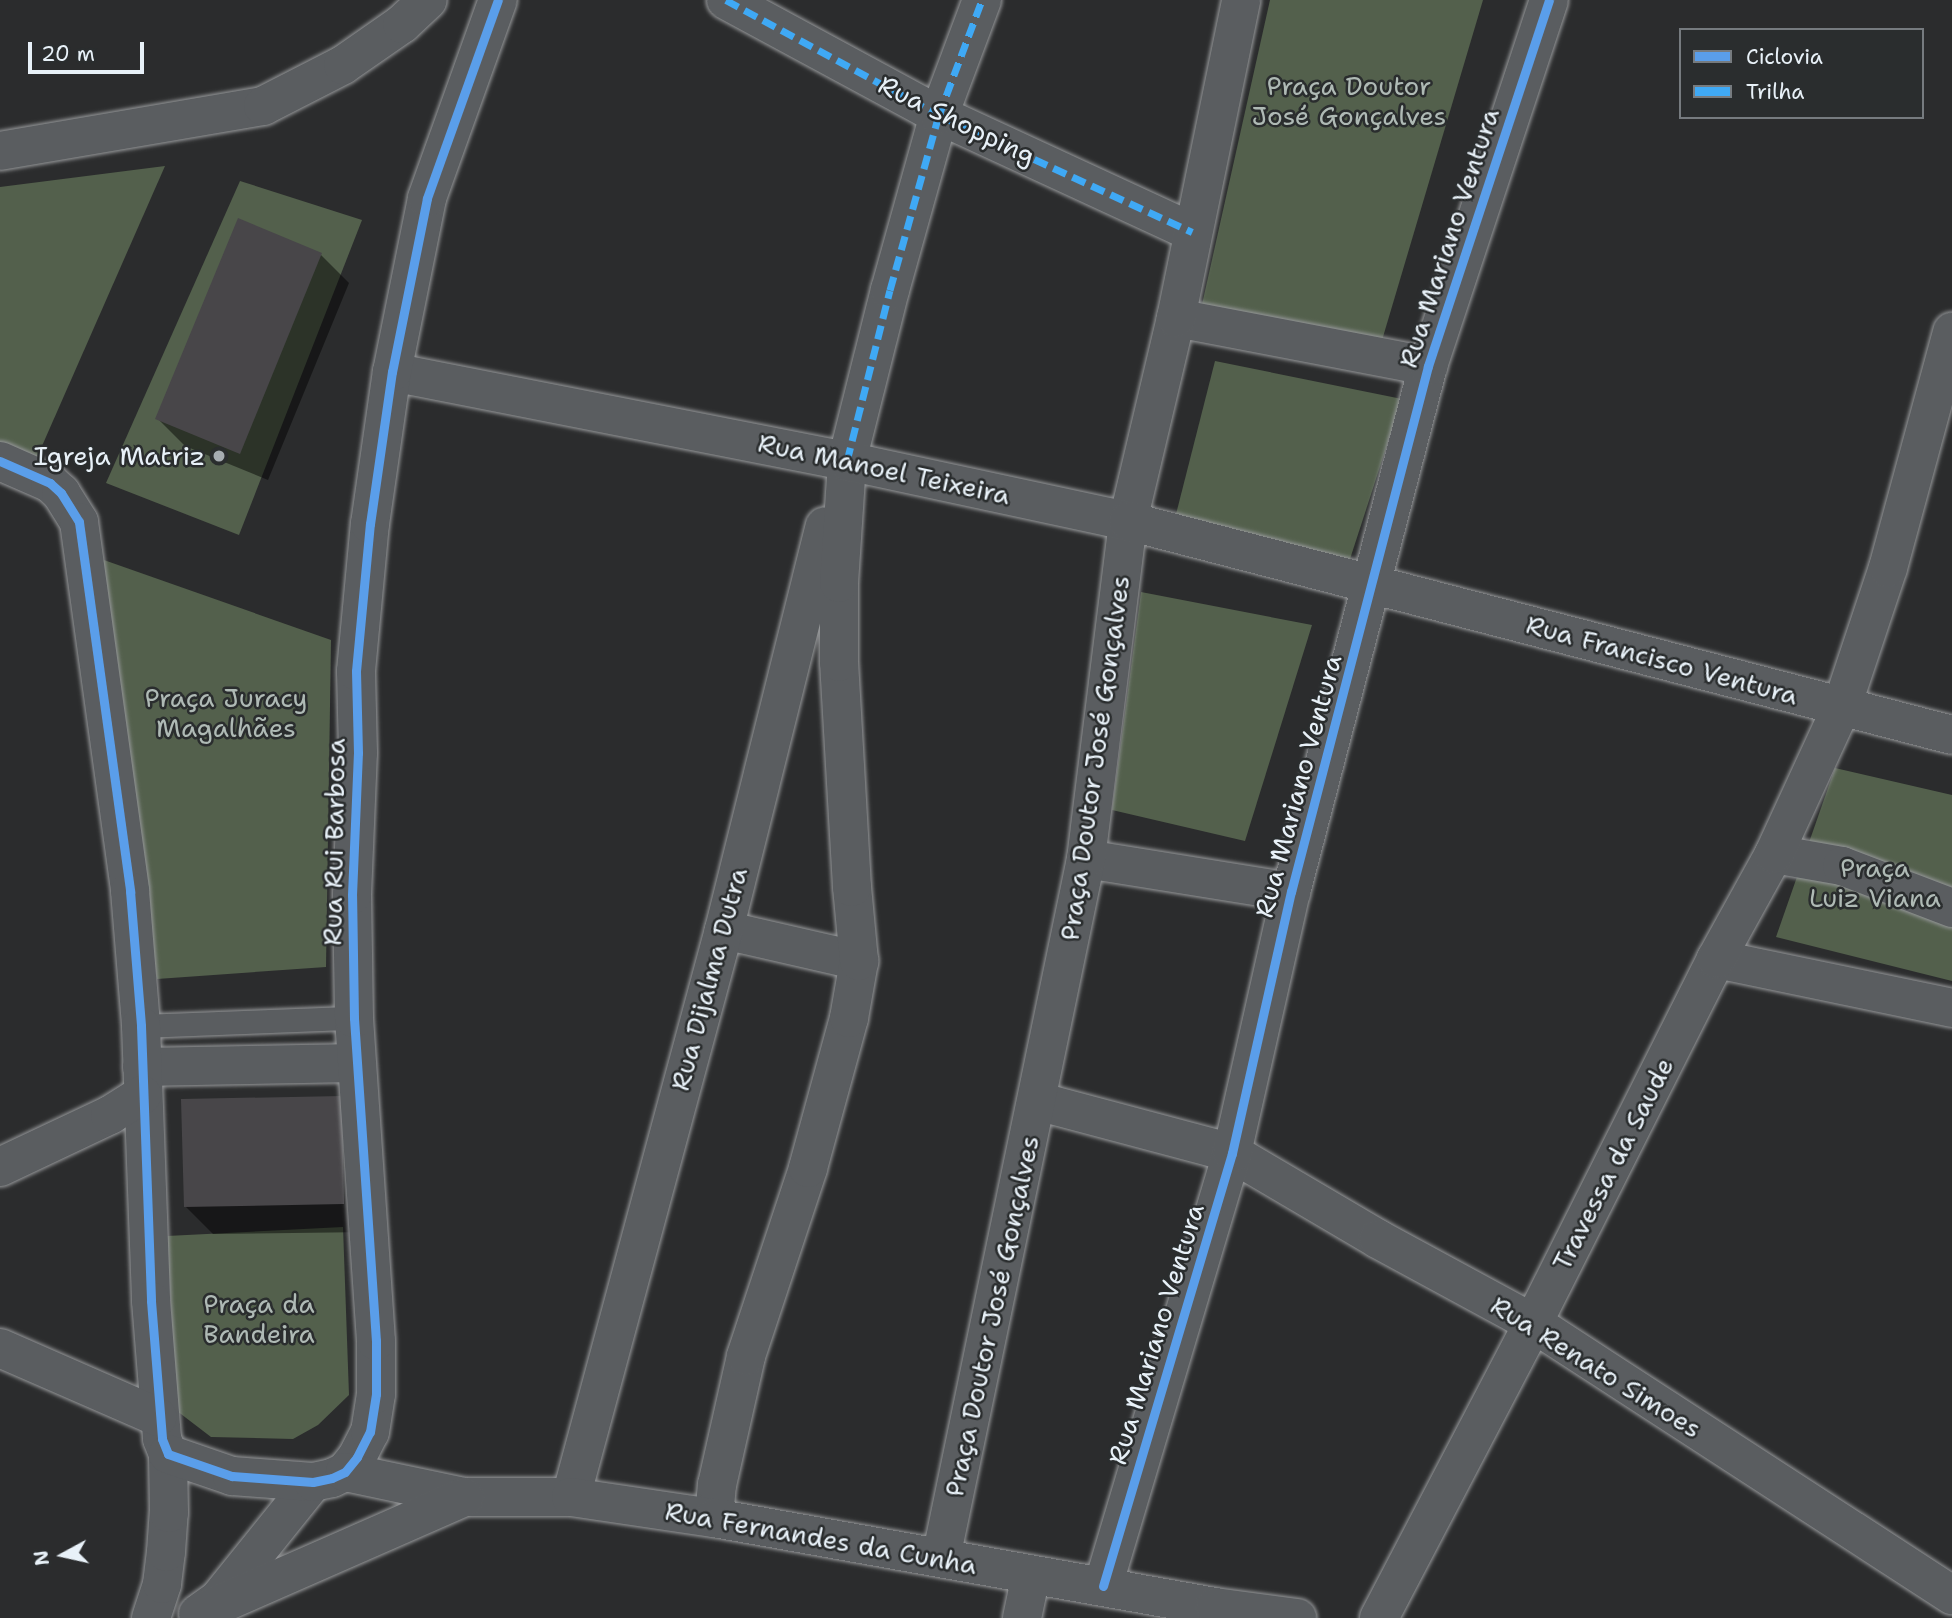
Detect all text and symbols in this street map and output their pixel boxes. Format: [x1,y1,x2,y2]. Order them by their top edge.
scale bar [32,28,147,72]
legend [1679,28,1924,119]
text: 20 m [41,40,95,68]
text: Ciclovia [1746,43,1823,71]
street label: Rua Shopping [873,69,1041,171]
park label: Praça Doutor José Gonçalves [1252,70,1446,132]
text: Trilha [1746,78,1804,106]
street label: Rua Mariano Ventura [1392,104,1506,372]
street label: Rua Manoel Teixeira [755,427,1013,511]
place label: Igreja Matriz [34,440,205,472]
marker: Igreja Matriz [211,448,227,464]
street label: Praça Doutor José Gonçalves [1054,573,1136,943]
street label: Rua Francisco Ventura [1523,609,1801,711]
street label: Rua Mariano Ventura [1248,651,1348,921]
park label: Praça Juracy Magalhães [144,682,308,744]
street label: Rua Rui Barbosa [317,738,351,946]
park label: Praça Luiz Viana [1809,852,1941,914]
street label: Rua Dijalma Dutra [664,864,754,1094]
street label: Travessa da Saude [1546,1052,1680,1276]
street label: Praça Doutor José Gonçalves [938,1133,1046,1499]
street label: Rua Mariano Ventura [1101,1200,1211,1468]
park label: Praça da Bandeira [203,1288,315,1350]
street label: Rua Renato Simoes [1485,1290,1707,1444]
street label: Rua Fernandes da Cunha [663,1495,979,1581]
north arrow [28,1520,98,1590]
text: N [28,1549,55,1567]

